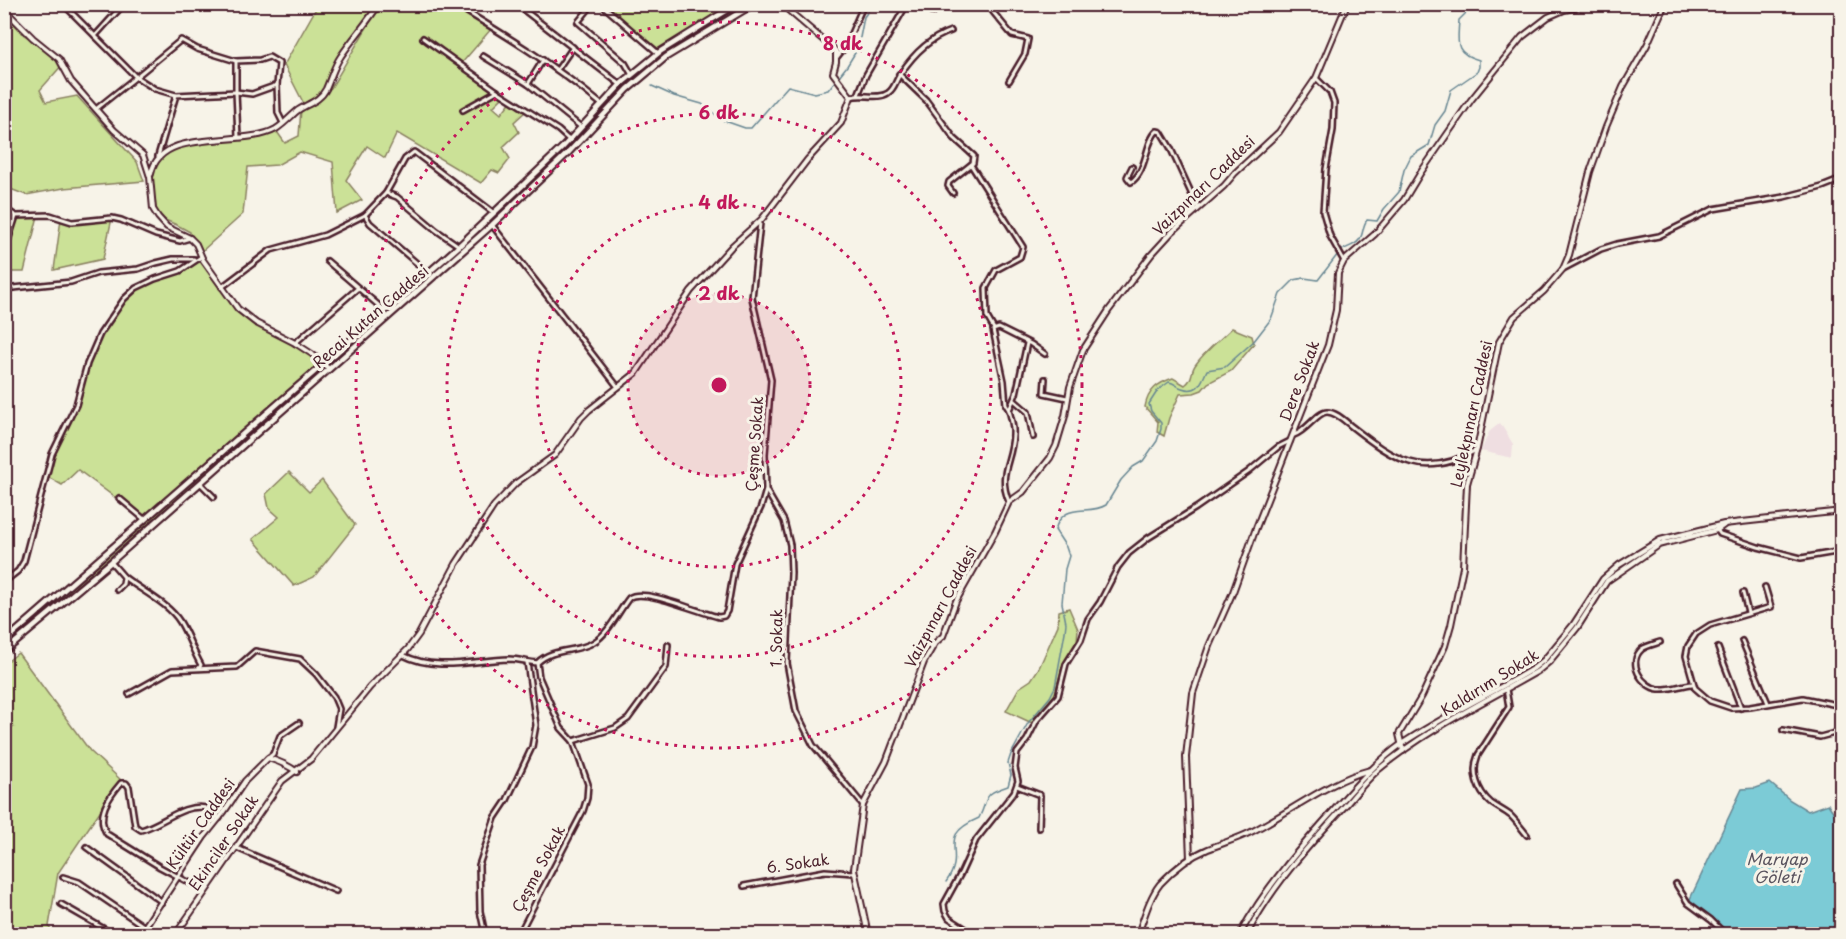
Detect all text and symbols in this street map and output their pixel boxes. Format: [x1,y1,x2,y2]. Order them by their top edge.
text: 8 dk [823,29,863,56]
text: 6 dk [699,98,739,125]
street label: Vaizpınarı Caddesi [1146,130,1260,240]
text: 4 dk [698,188,740,215]
street label: Recai Kutan Caddesi [307,259,433,373]
text: 2 dk [698,279,740,306]
street label: Dere Sokak [1273,336,1325,424]
street label: Leylekpınarı Caddesi [1444,338,1497,489]
centre of rings [709,375,729,395]
street label: Çeşme Sokak [739,395,768,492]
street label: Vaizpınarı Caddesi [898,541,982,671]
street label: 1. Sokak [763,608,788,667]
street label: Kaldırım Sokak [1436,642,1543,721]
street label: Kültür Caddesi [160,773,240,873]
street label: Ekinciler Sokak [182,789,264,895]
street label: Çeşme Sokak [505,820,570,916]
water label: Maryap Göleti [1747,846,1808,888]
street label: 6. Sokak [765,847,831,878]

